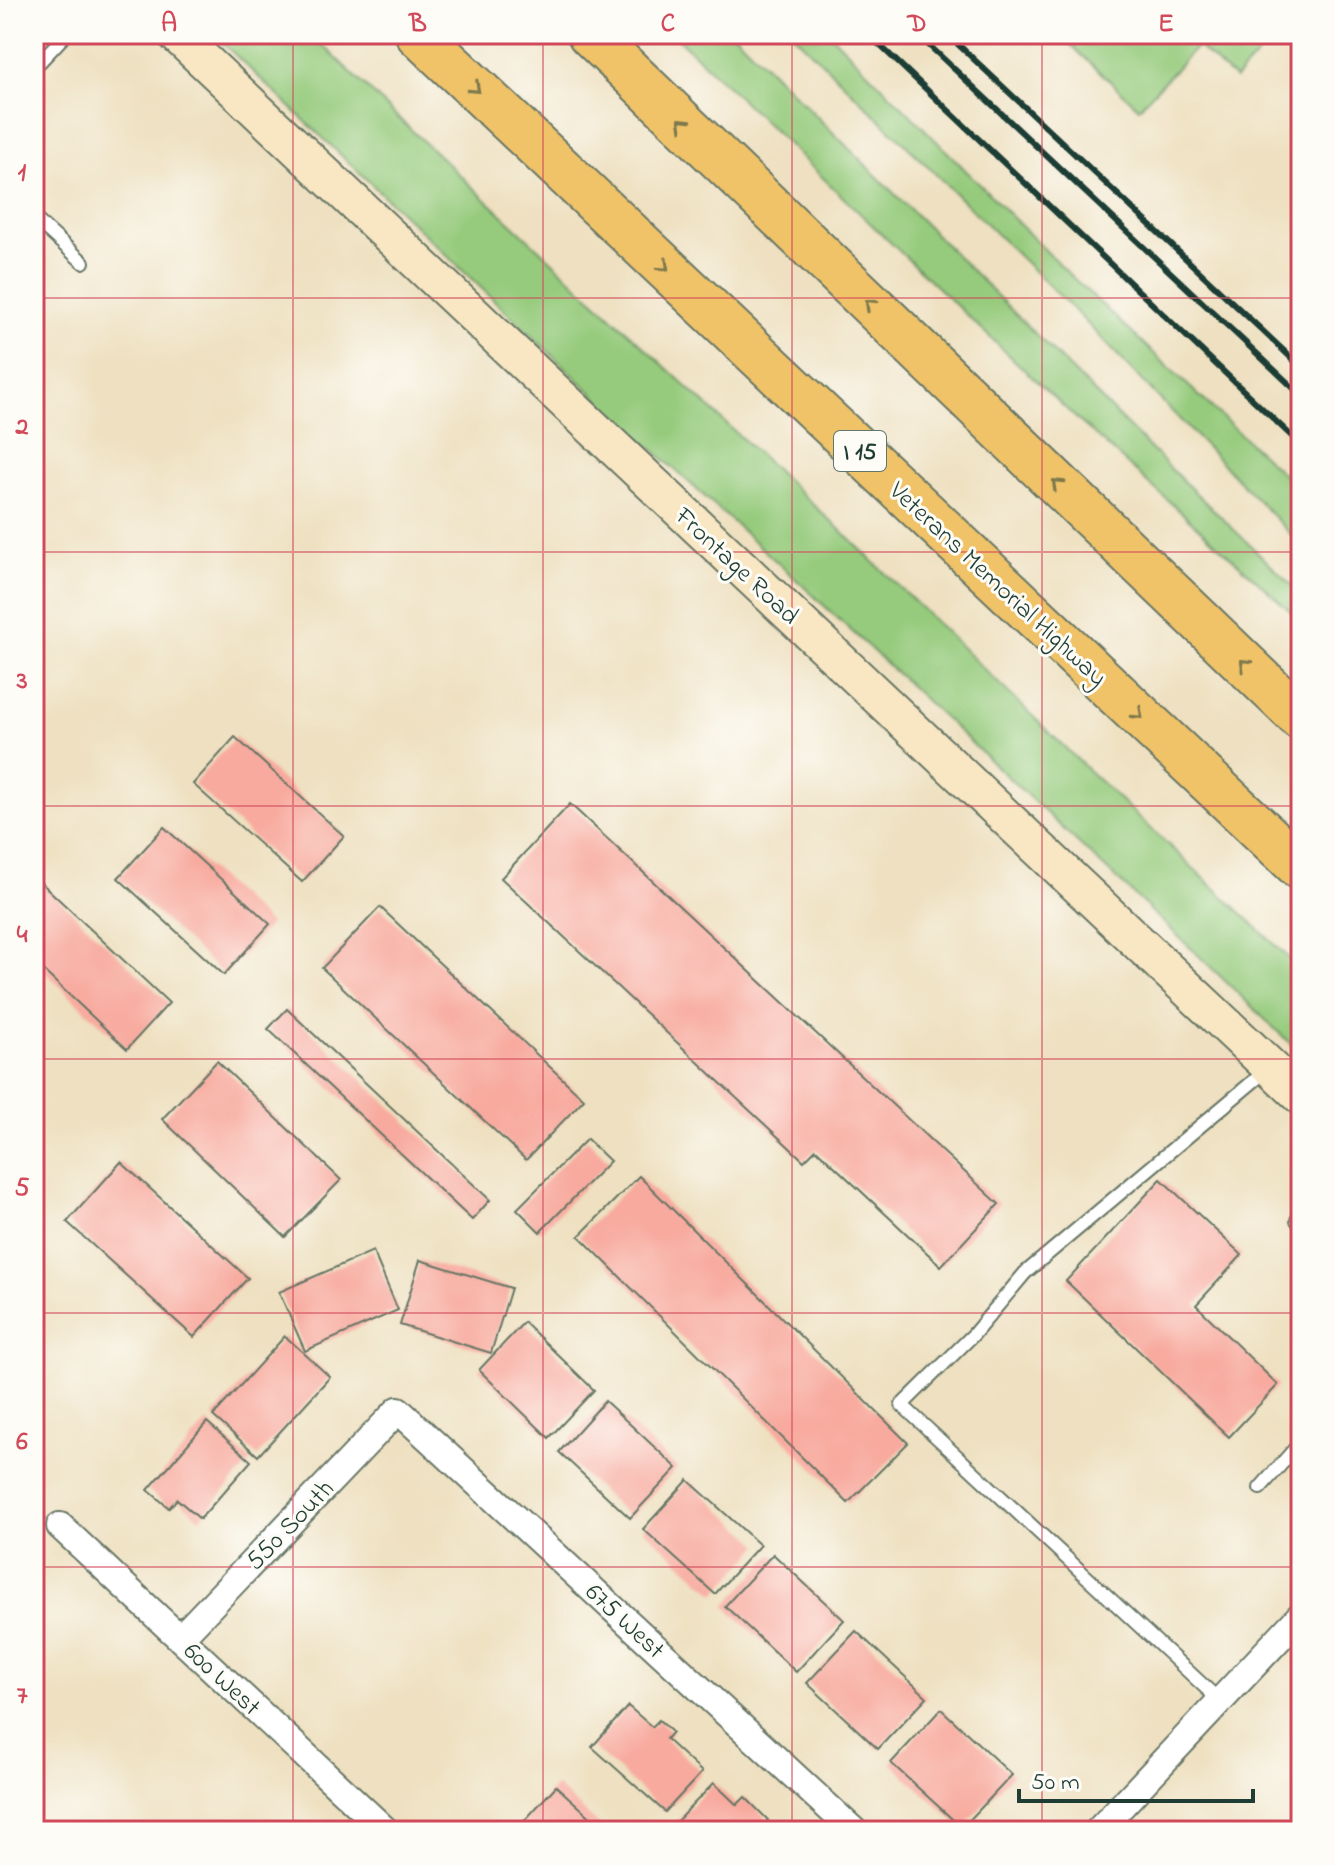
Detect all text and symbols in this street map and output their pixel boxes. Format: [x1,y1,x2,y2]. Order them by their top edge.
text: A [161,6,177,44]
text: B [408,6,427,44]
text: C [661,6,675,44]
text: D [906,6,927,44]
text: E [1158,6,1174,44]
one-way arrow [466,78,480,93]
one-way arrow [678,118,692,133]
text: 1 [18,155,27,193]
one-way arrow [655,257,669,271]
one-way arrow [865,298,879,313]
text: 2 [15,409,29,447]
road number: I 15 [834,431,886,471]
street label: Veterans Memorial Highway [879,473,1115,697]
one-way arrow [1052,479,1066,493]
street label: Frontage Road [664,499,807,635]
one-way arrow [1240,659,1254,673]
text: 3 [16,663,28,701]
one-way arrow [1129,704,1143,719]
text: 4 [17,917,28,955]
text: 5 [15,1170,30,1208]
text: 6 [16,1424,28,1462]
street label: 550 South [238,1472,344,1580]
street label: 675 West [575,1575,673,1669]
street label: 600 West [174,1634,269,1726]
text: 7 [17,1678,28,1716]
scale bar [1019,1753,1253,1803]
text: 50 m [1031,1766,1080,1801]

